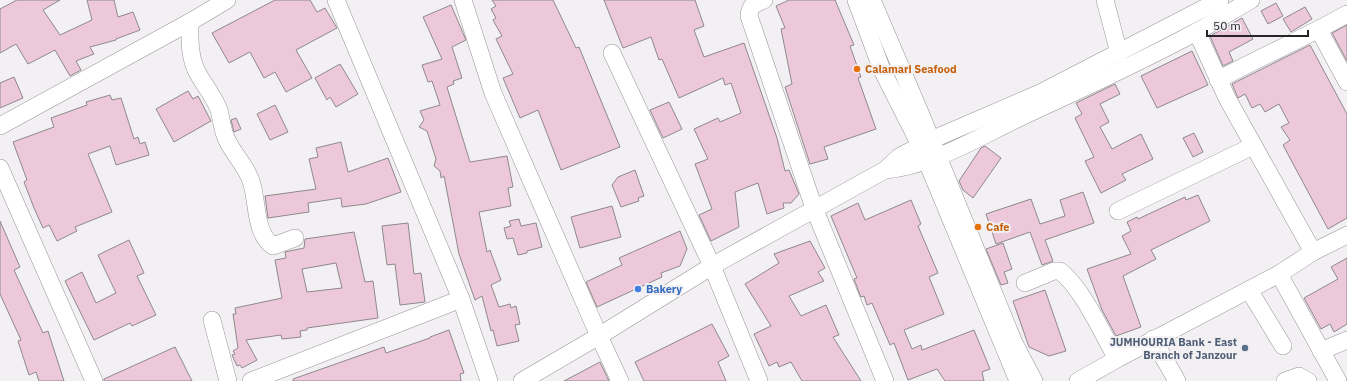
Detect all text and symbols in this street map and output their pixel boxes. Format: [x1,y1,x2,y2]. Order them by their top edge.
scale bar [1207,12,1308,38]
text: 50 m [1213,18,1241,33]
place label: Calamari Seafood [865,62,957,76]
marker: Calamari Seafood [852,64,862,74]
place label: Cafe [986,220,1010,234]
marker: Cafe [973,222,983,232]
place label: Bakery [646,282,682,296]
marker: Bakery [633,284,643,294]
place label: JUMHOURIA Bank - East Branch of Janzour [1110,335,1238,362]
marker: JUMHOURIA Bank - East Branch of Janzour [1240,343,1250,353]

